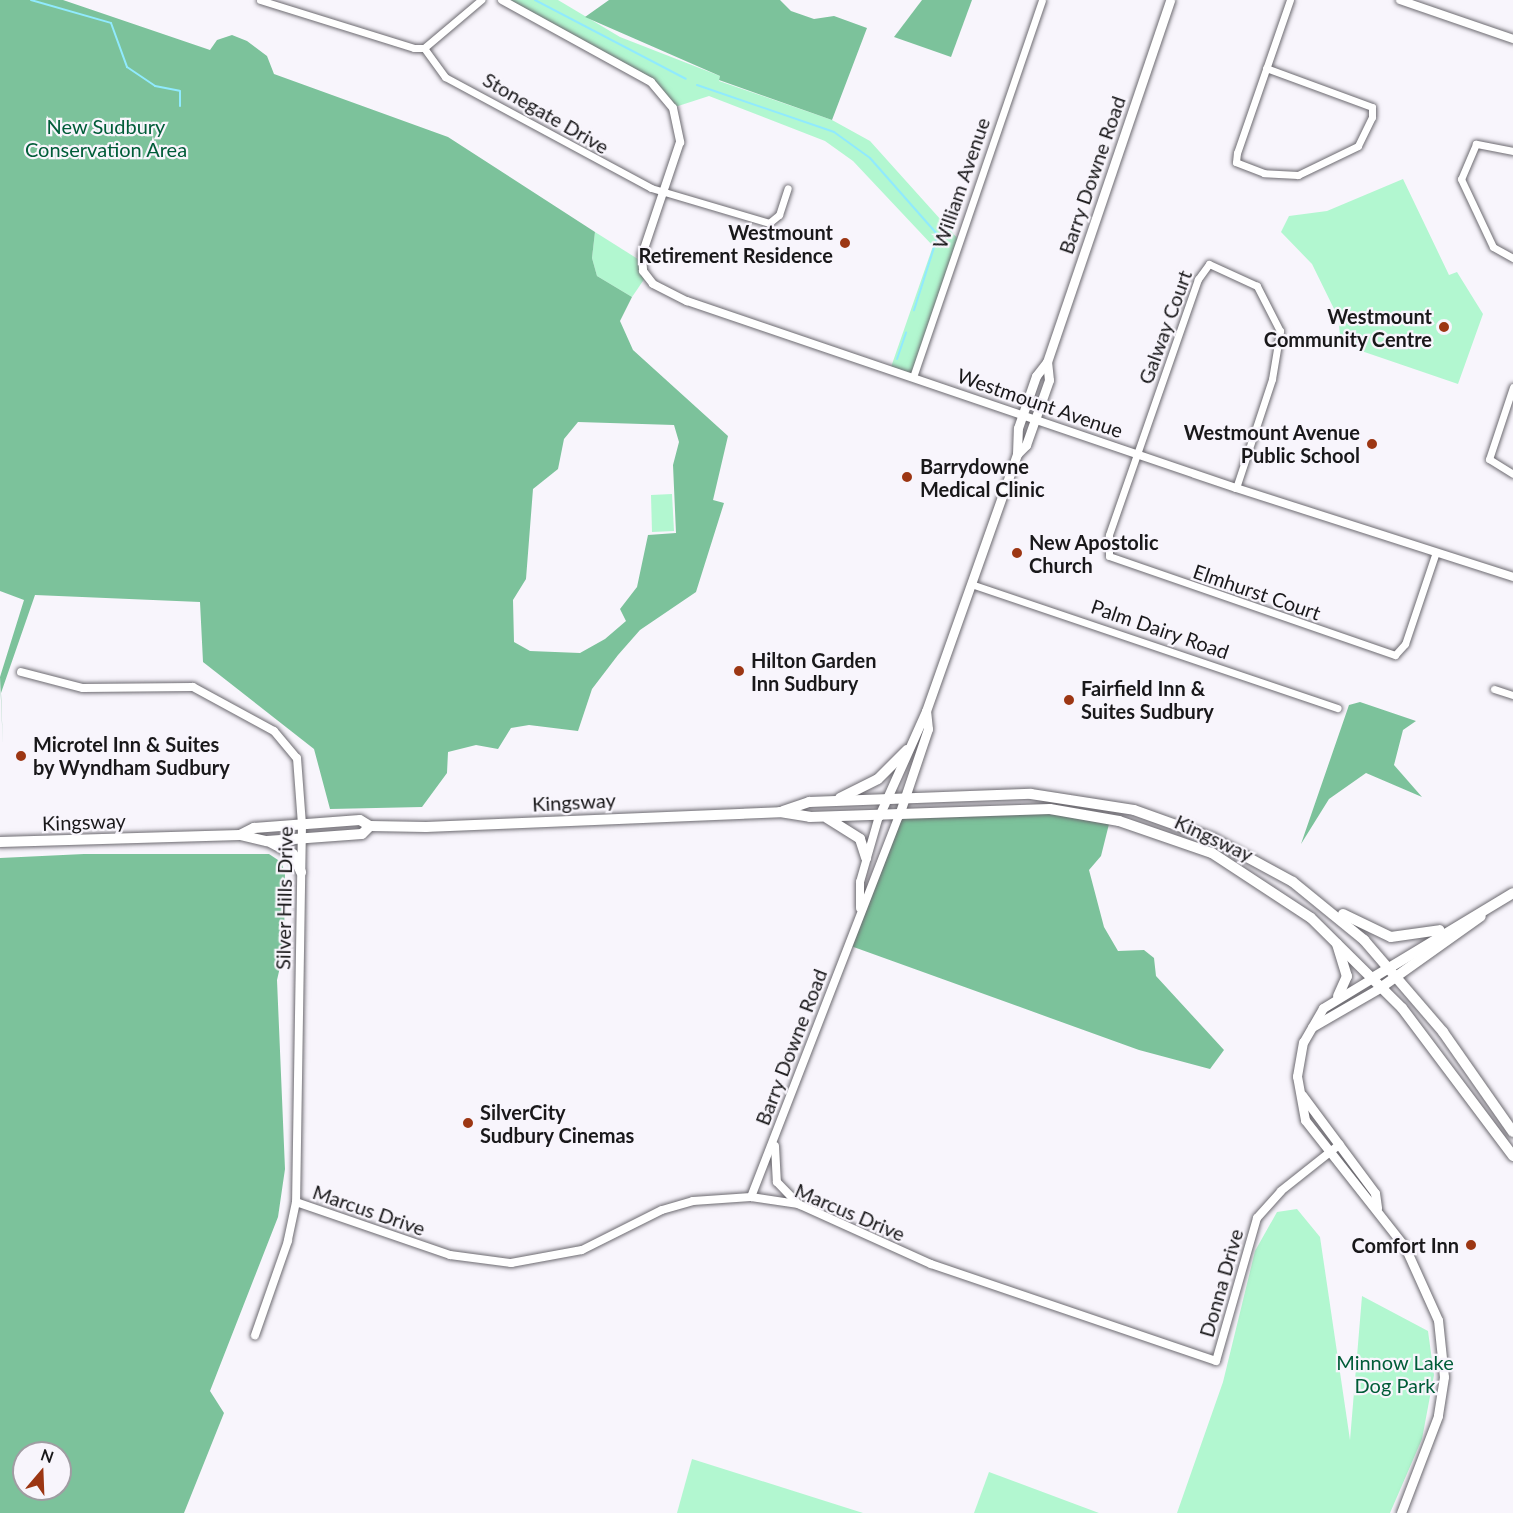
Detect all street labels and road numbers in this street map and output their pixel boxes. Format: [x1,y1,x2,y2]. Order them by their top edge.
street label: Stonegate Drive [479,67,613,159]
street label: Barry Downe Road [1054,93,1130,257]
street label: William Avenue [927,114,995,252]
street label: Galway Court [1133,267,1197,387]
street label: Westmount Avenue [954,363,1126,443]
street label: Elmhurst Court [1190,559,1324,625]
street label: Palm Dairy Road [1088,594,1232,664]
street label: Kingsway [531,788,617,816]
street label: Kingsway [42,809,126,835]
street label: Kingsway [1171,809,1257,867]
street label: Silver Hills Drive [271,826,297,970]
street label: Barry Downe Road [750,965,832,1129]
street label: Marcus Drive [791,1178,909,1246]
street label: Marcus Drive [310,1180,428,1240]
street label: Donna Drive [1194,1226,1248,1340]

